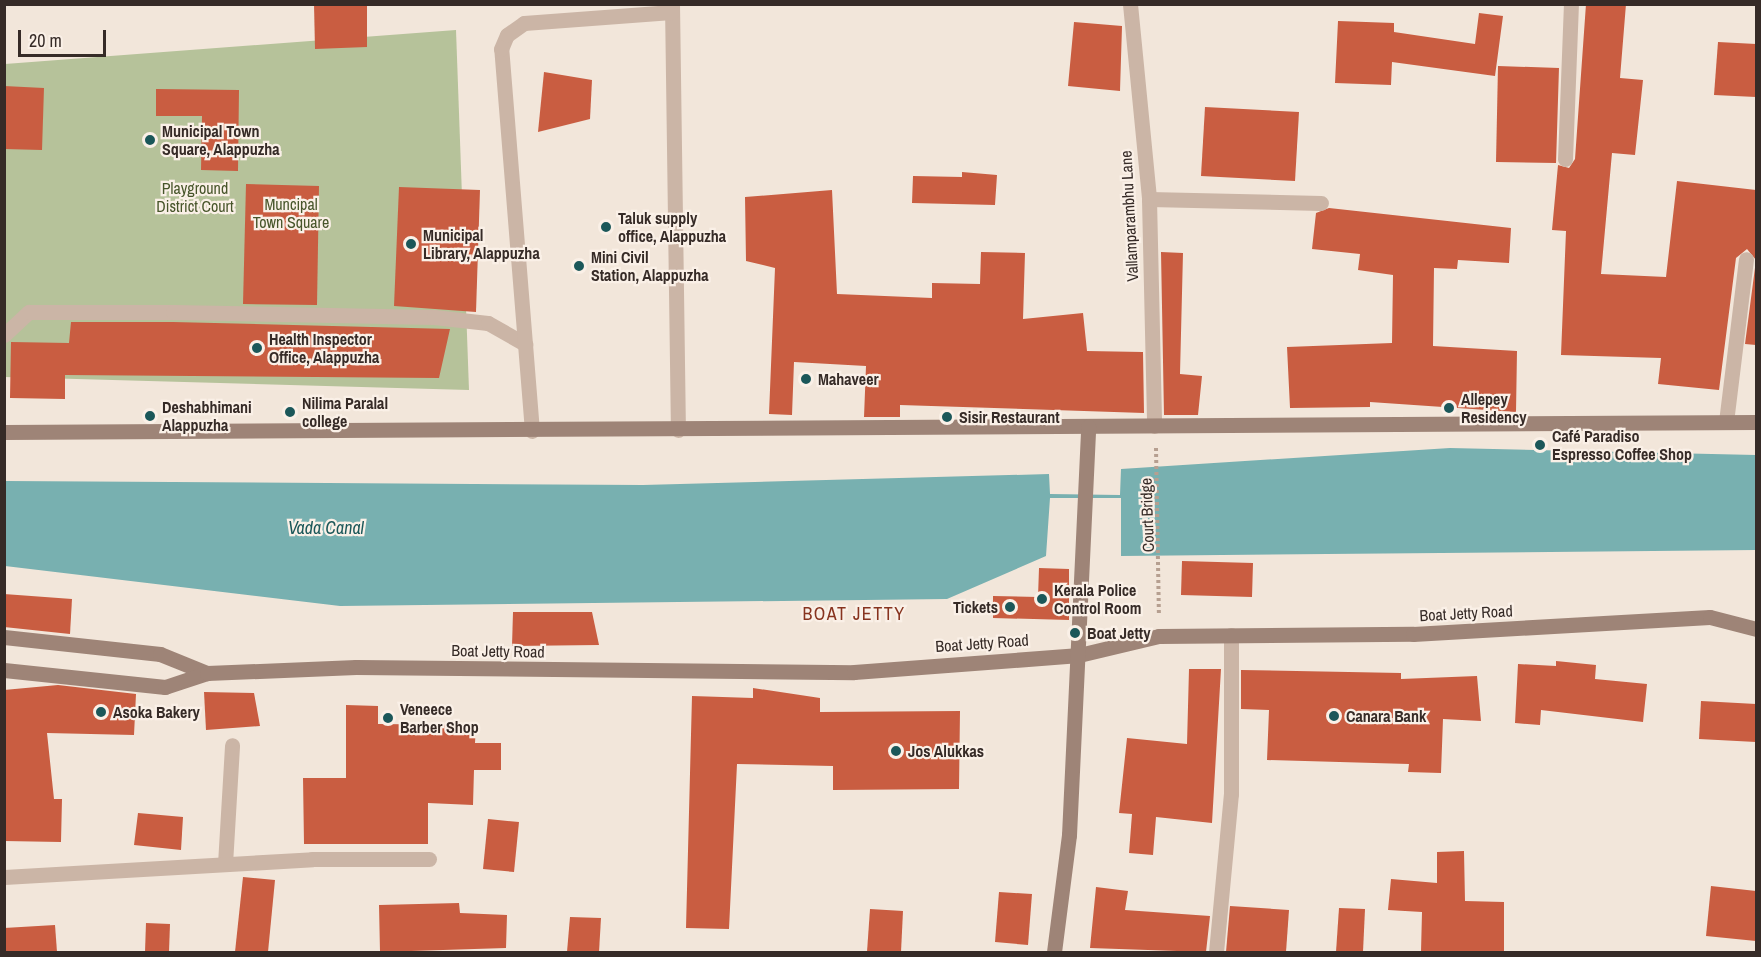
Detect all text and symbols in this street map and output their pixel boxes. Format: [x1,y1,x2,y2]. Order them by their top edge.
scale bar [21,18,110,56]
text: 20 m [29,28,62,53]
place label: Municipal Town Square, Alappuzha [162,121,280,159]
marker: Municipal Town Square, Alappuzha [143,133,157,147]
street label: Vallamparambhu Lane [1116,150,1142,282]
park label: Playground District Court [156,178,234,216]
park label: Muncipal Town Square [253,194,329,232]
place label: Taluk supply office, Alappuzha [618,208,727,246]
marker: Taluk supply office, Alappuzha [599,220,613,234]
place label: Municipal Library, Alappuzha [423,225,540,263]
marker: Municipal Library, Alappuzha [404,237,418,251]
place label: Mini Civil Station, Alappuzha [591,247,709,285]
marker: Mini Civil Station, Alappuzha [572,259,586,273]
place label: Health Inspector Office, Alappuzha [269,329,380,367]
marker: Health Inspector Office, Alappuzha [250,341,264,355]
place label: Mahaveer [818,369,879,389]
marker: Mahaveer [799,372,813,386]
place label: Allepey Residency [1461,389,1527,427]
place label: Nilima Paralal college [302,393,388,431]
place label: Deshabhimani Alappuzha [162,397,252,435]
marker: Allepey Residency [1442,401,1456,415]
marker: Nilima Paralal college [283,405,297,419]
place label: Sisir Restaurant [959,407,1060,427]
marker: Deshabhimani Alappuzha [143,409,157,423]
marker: Sisir Restaurant [940,410,954,424]
place label: Café Paradiso Espresso Coffee Shop [1552,426,1692,464]
marker: Café Paradiso Espresso Coffee Shop [1533,438,1547,452]
street label: Court Bridge [1136,477,1158,553]
water label: Vada Canal [288,517,364,539]
place label: Kerala Police Control Room [1054,580,1141,618]
marker: Kerala Police Control Room [1035,592,1049,606]
place label: Tickets [953,597,998,617]
marker: Tickets [1003,600,1017,614]
street label: Boat Jetty Road [1419,601,1513,625]
district label: BOAT JETTY [802,603,906,625]
place label: Boat Jetty [1087,623,1150,643]
marker: Boat Jetty [1068,626,1082,640]
street label: Boat Jetty Road [935,630,1029,656]
street label: Boat Jetty Road [451,641,545,661]
place label: Veneece Barber Shop [400,699,479,737]
place label: Asoka Bakery [113,702,200,722]
marker: Asoka Bakery [94,705,108,719]
place label: Canara Bank [1346,706,1426,726]
marker: Canara Bank [1327,709,1341,723]
marker: Veneece Barber Shop [381,711,395,725]
place label: Jos Alukkas [908,741,985,761]
marker: Jos Alukkas [889,744,903,758]

